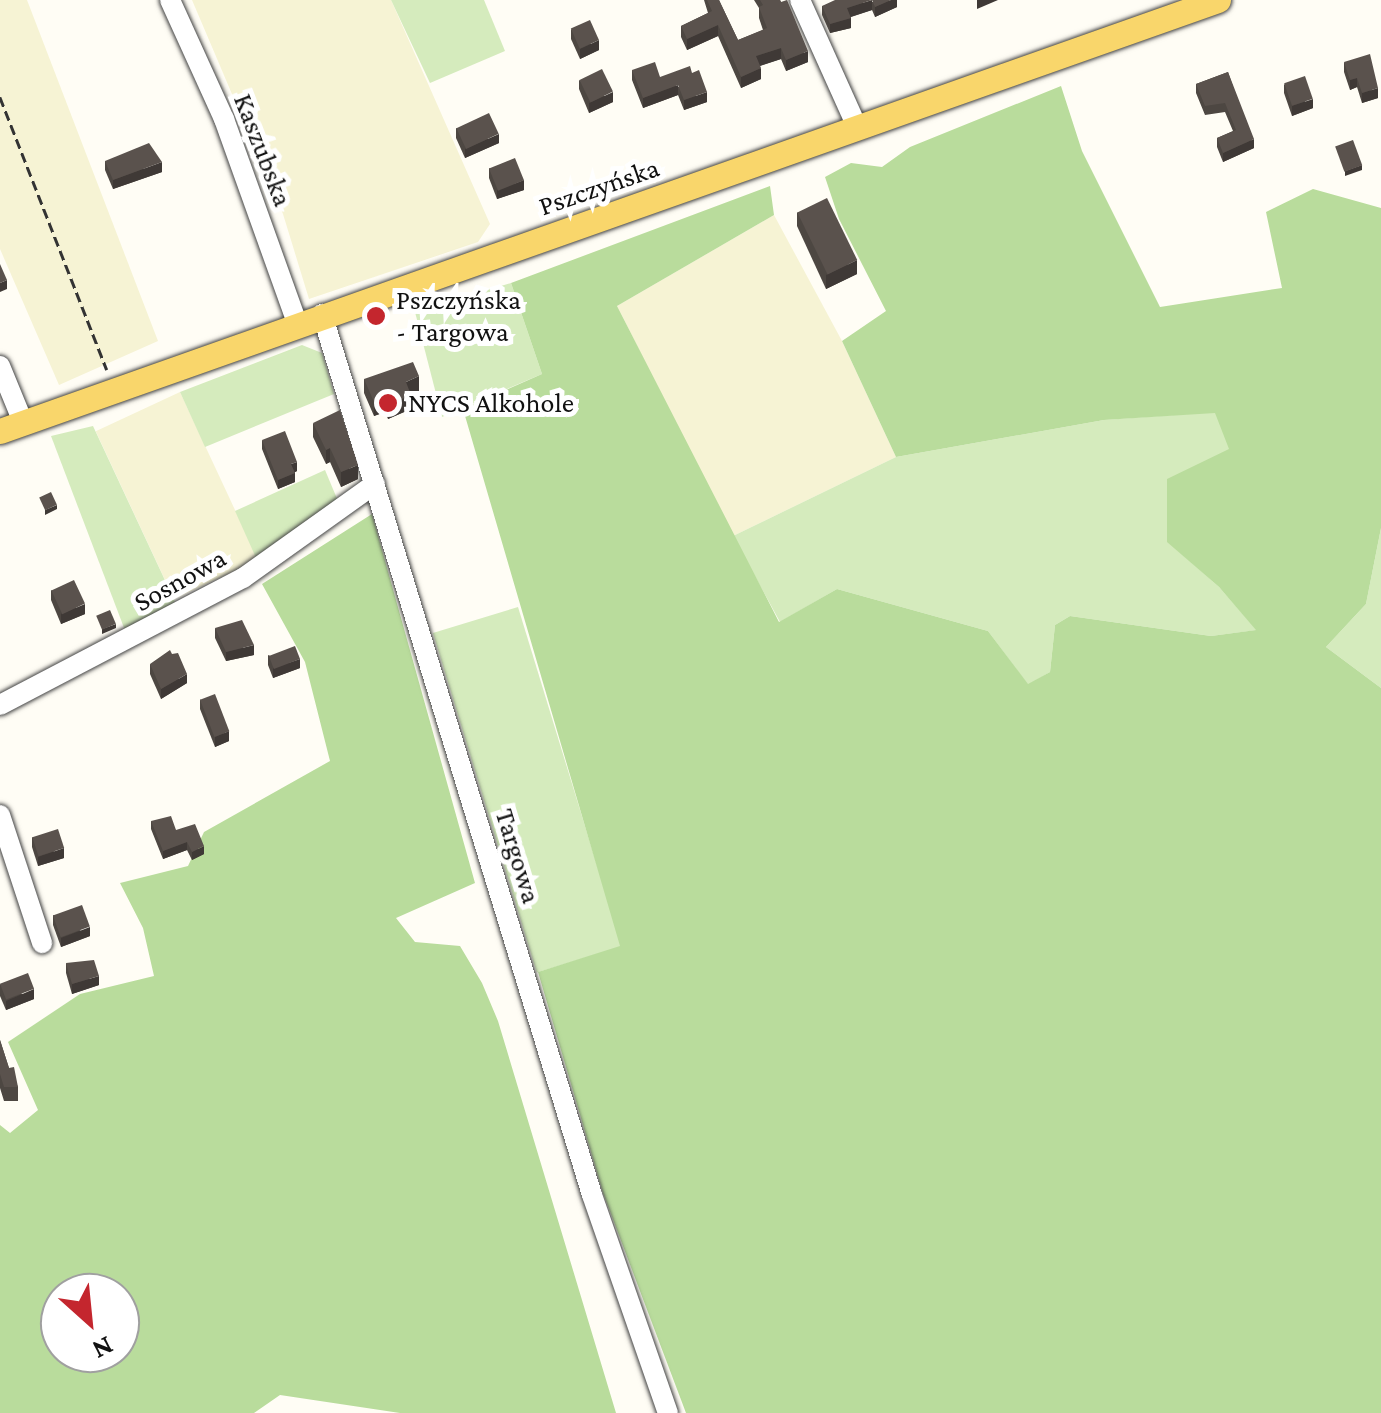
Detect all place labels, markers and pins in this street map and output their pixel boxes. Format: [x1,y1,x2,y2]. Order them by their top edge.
place label: Pszczyńska - Targowa [396,283,521,349]
marker: Pszczyńska - Targowa [365,305,387,327]
place label: NYCS Alkohole [408,386,574,420]
marker: NYCS Alkohole [377,392,399,414]

